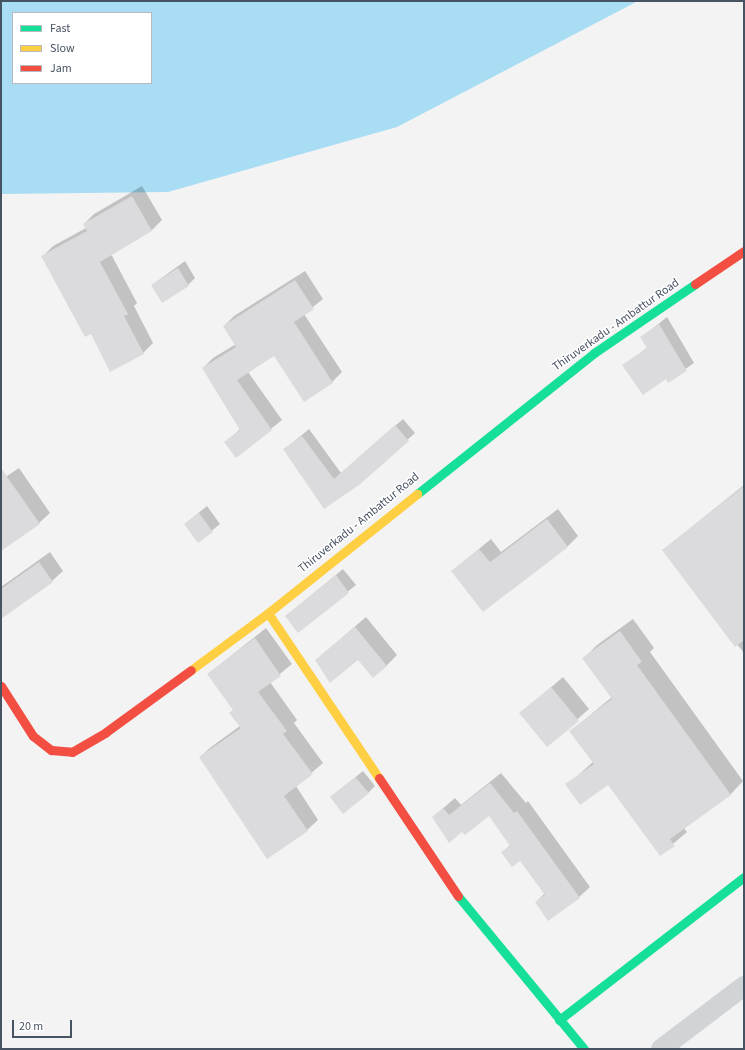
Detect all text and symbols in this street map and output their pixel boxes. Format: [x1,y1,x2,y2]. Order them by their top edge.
legend [12,12,152,84]
text: Fast [50,20,70,37]
text: Slow [50,40,75,57]
text: Jam [50,60,72,77]
street label: Thiruverkadu - Ambattur Road [550,276,682,374]
street label: Thiruverkadu - Ambattur Road [296,470,422,576]
scale bar [14,1012,74,1038]
text: 20 m [19,1018,43,1035]

